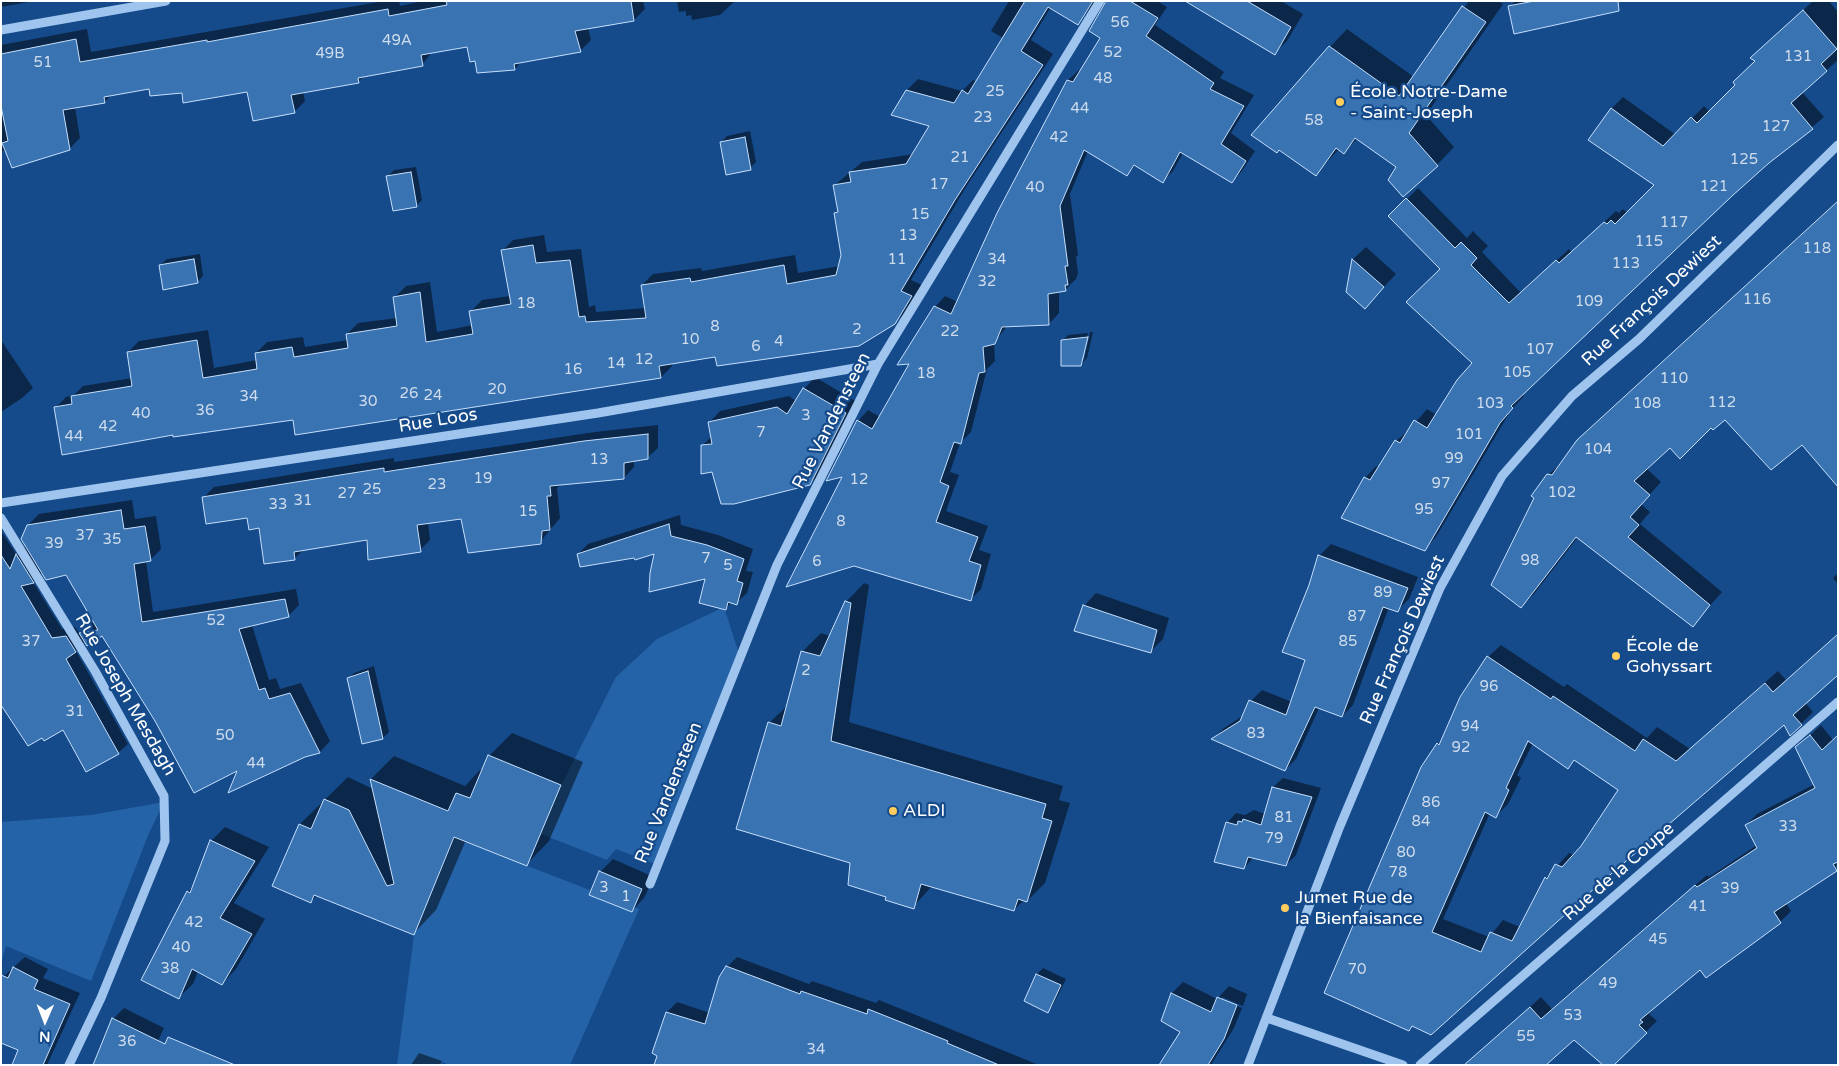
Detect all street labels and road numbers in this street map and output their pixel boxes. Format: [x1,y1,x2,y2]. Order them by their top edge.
street label: Rue François Dewiest [1578,231,1726,371]
street label: Rue Vandensteen [788,349,876,493]
street label: Rue Loos [397,404,479,438]
street label: Rue François Dewiest [1356,552,1450,728]
street label: Rue Joseph Mesdagh [70,610,180,780]
street label: Rue Vandensteen [631,719,707,867]
street label: Rue de la Coupe [1559,818,1679,926]

